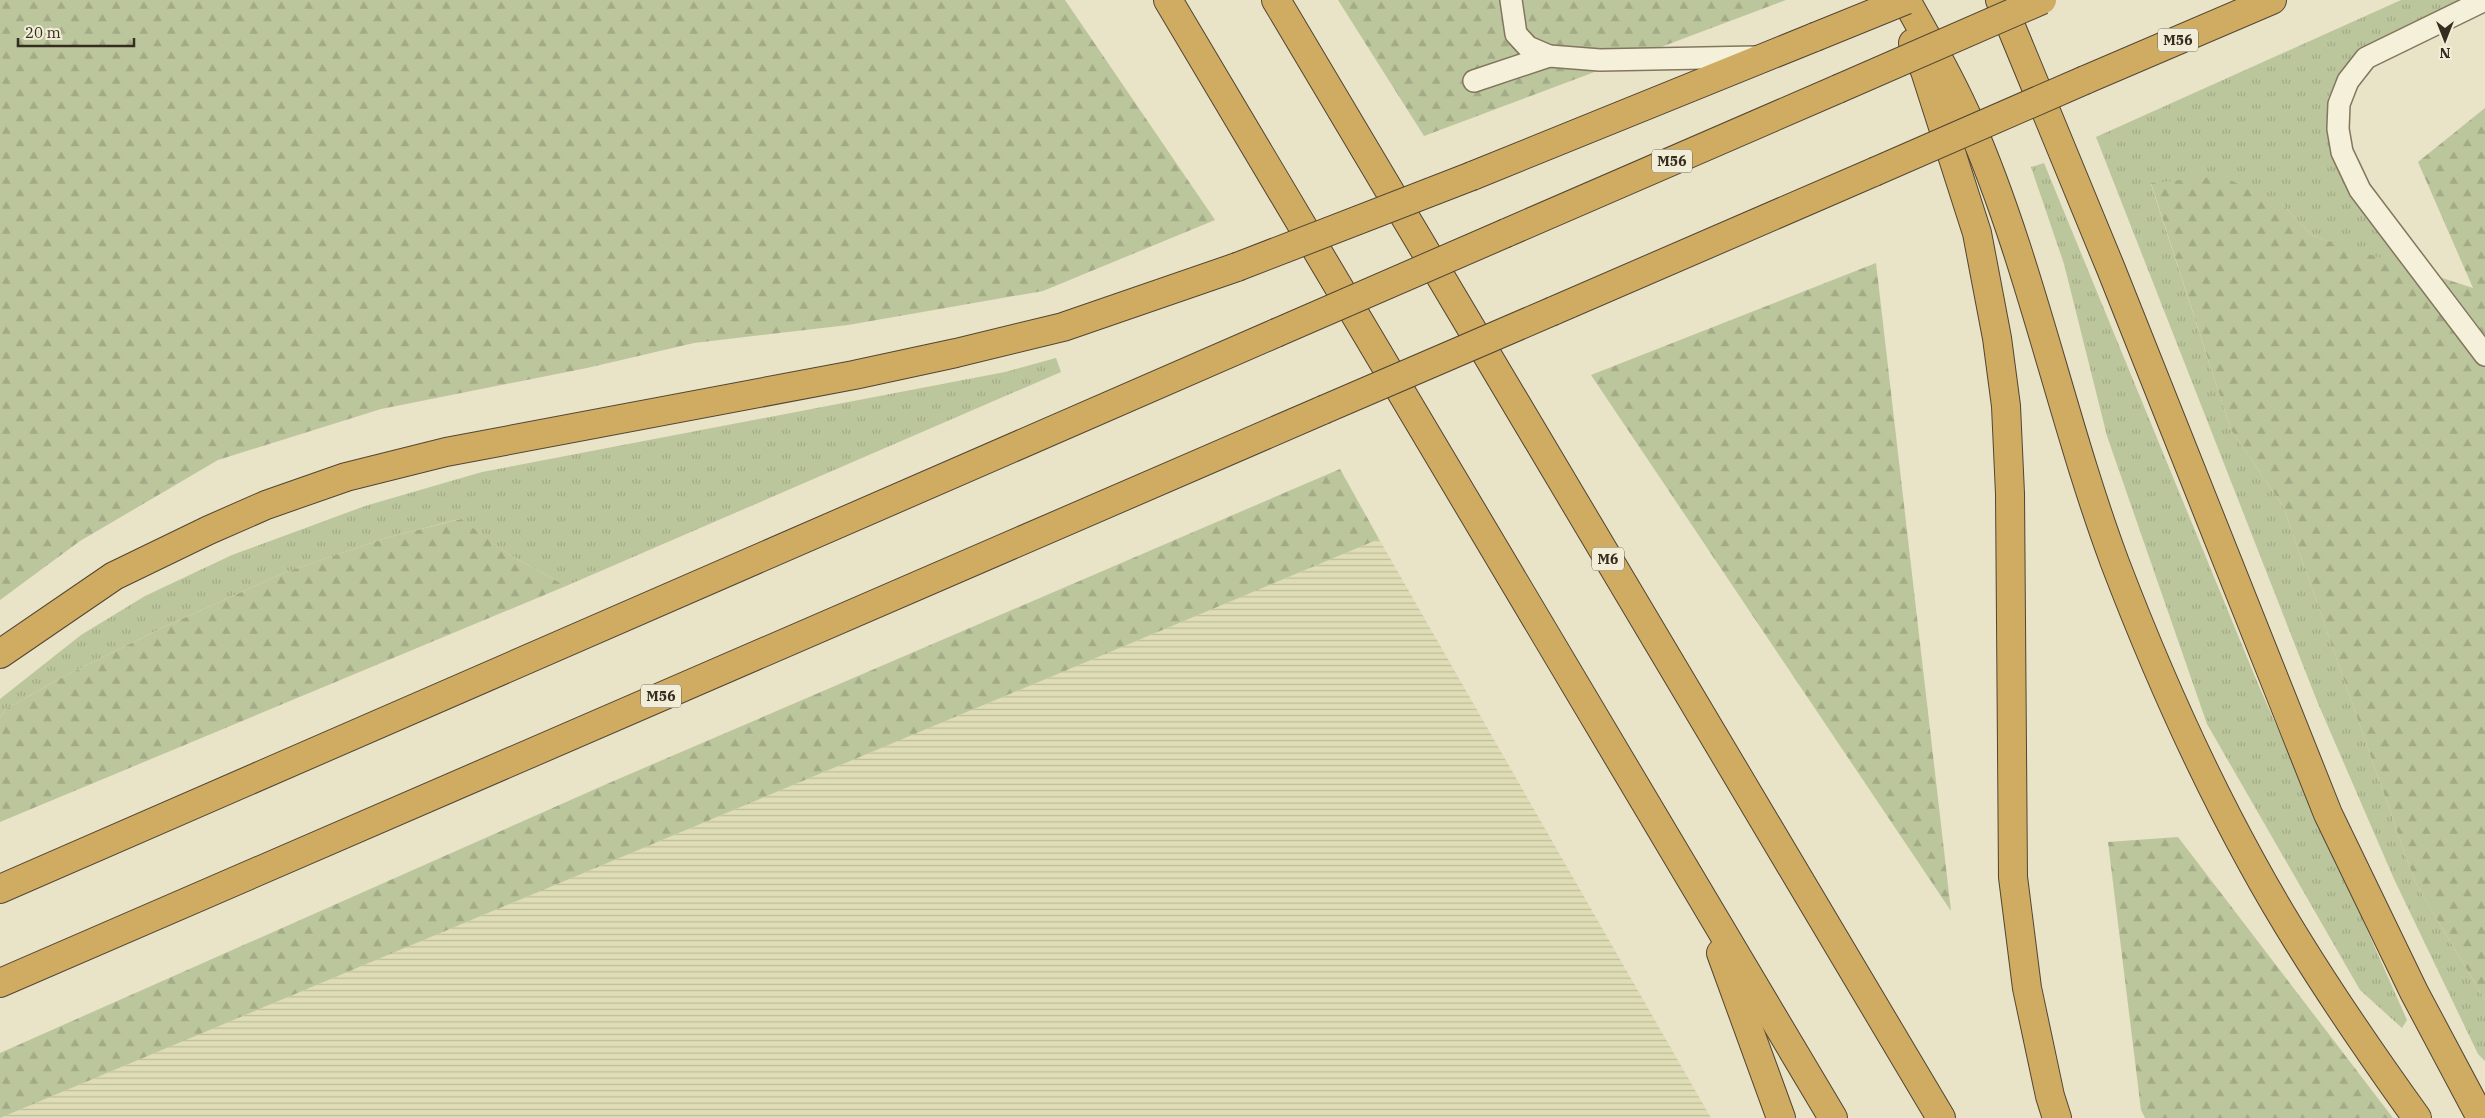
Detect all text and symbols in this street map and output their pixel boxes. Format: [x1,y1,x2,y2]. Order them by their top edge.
scale bar [18,15,134,47]
north arrow [2420,15,2470,65]
text: 20 m [25,23,61,42]
road number: M56 [2158,28,2198,52]
text: N [2439,44,2451,62]
road number: M56 [1652,150,1692,172]
road number: M6 [1592,548,1624,570]
road number: M56 [641,684,681,708]

